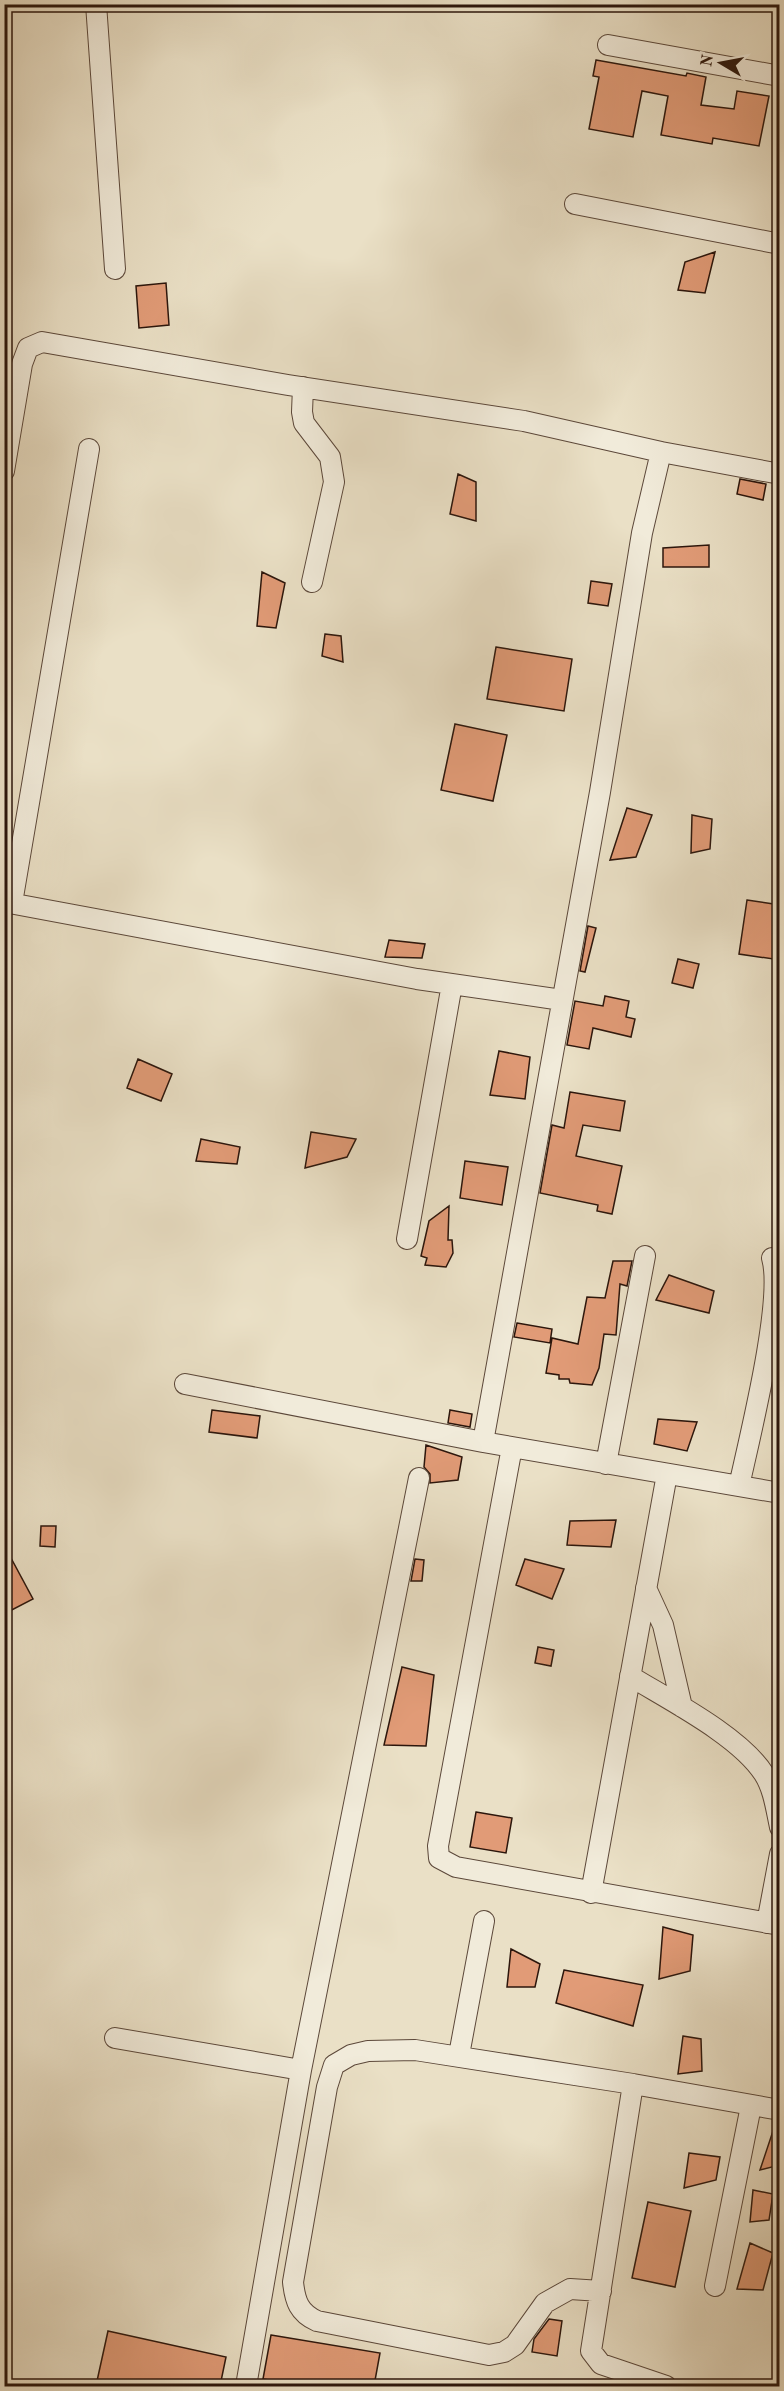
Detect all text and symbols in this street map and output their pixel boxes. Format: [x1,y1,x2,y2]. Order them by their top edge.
north arrow [691,33,751,93]
text: N [699,53,717,68]

